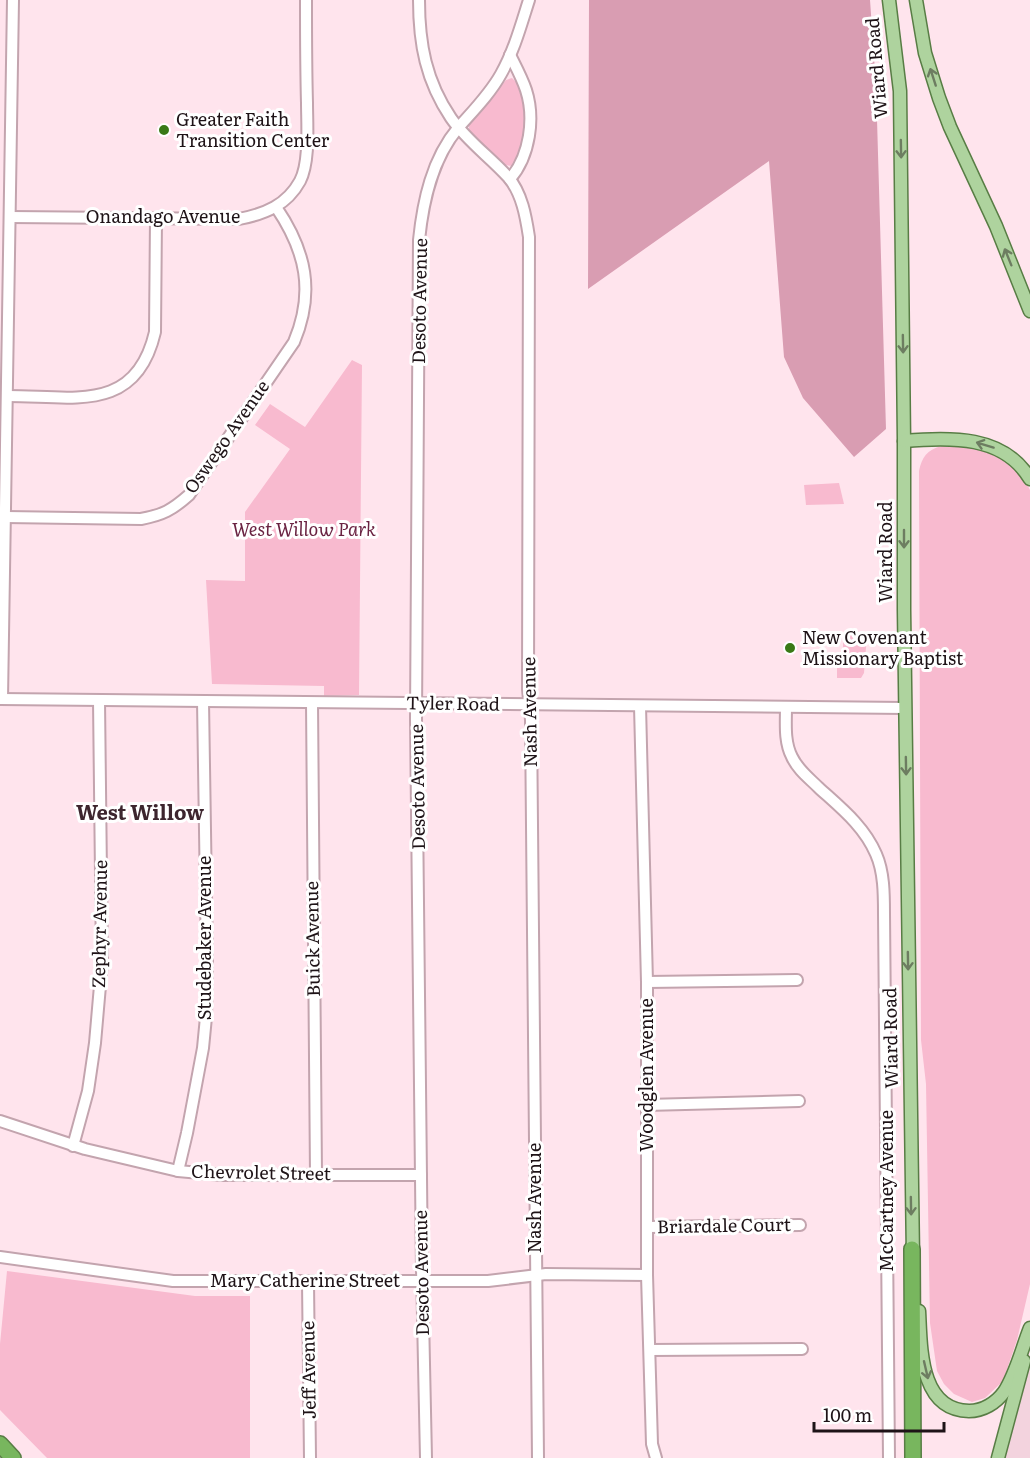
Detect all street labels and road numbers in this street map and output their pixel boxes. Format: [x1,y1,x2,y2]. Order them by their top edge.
street label: Wiard Road [858,16,893,120]
street label: Onandago Avenue [86,202,240,229]
street label: Desoto Avenue [404,238,433,364]
street label: Oswego Avenue [176,374,275,499]
street label: Wiard Road [871,501,898,603]
street label: Nash Avenue [514,657,543,768]
street label: Tyler Road [406,688,500,717]
street label: Desoto Avenue [402,724,431,850]
street label: Studebaker Avenue [190,856,217,1020]
street label: Zephyr Avenue [84,860,113,988]
street label: Buick Avenue [297,881,326,997]
street label: Wiard Road [875,987,904,1089]
street label: Woodglen Avenue [632,998,659,1152]
street label: McCartney Avenue [872,1110,899,1272]
street label: Nash Avenue [520,1143,547,1253]
street label: Chevrolet Street [191,1157,332,1186]
street label: Desoto Avenue [406,1210,435,1336]
street label: Briardale Court [657,1210,792,1239]
street label: Mary Catherine Street [210,1266,401,1293]
street label: Jeff Avenue [293,1321,322,1419]

